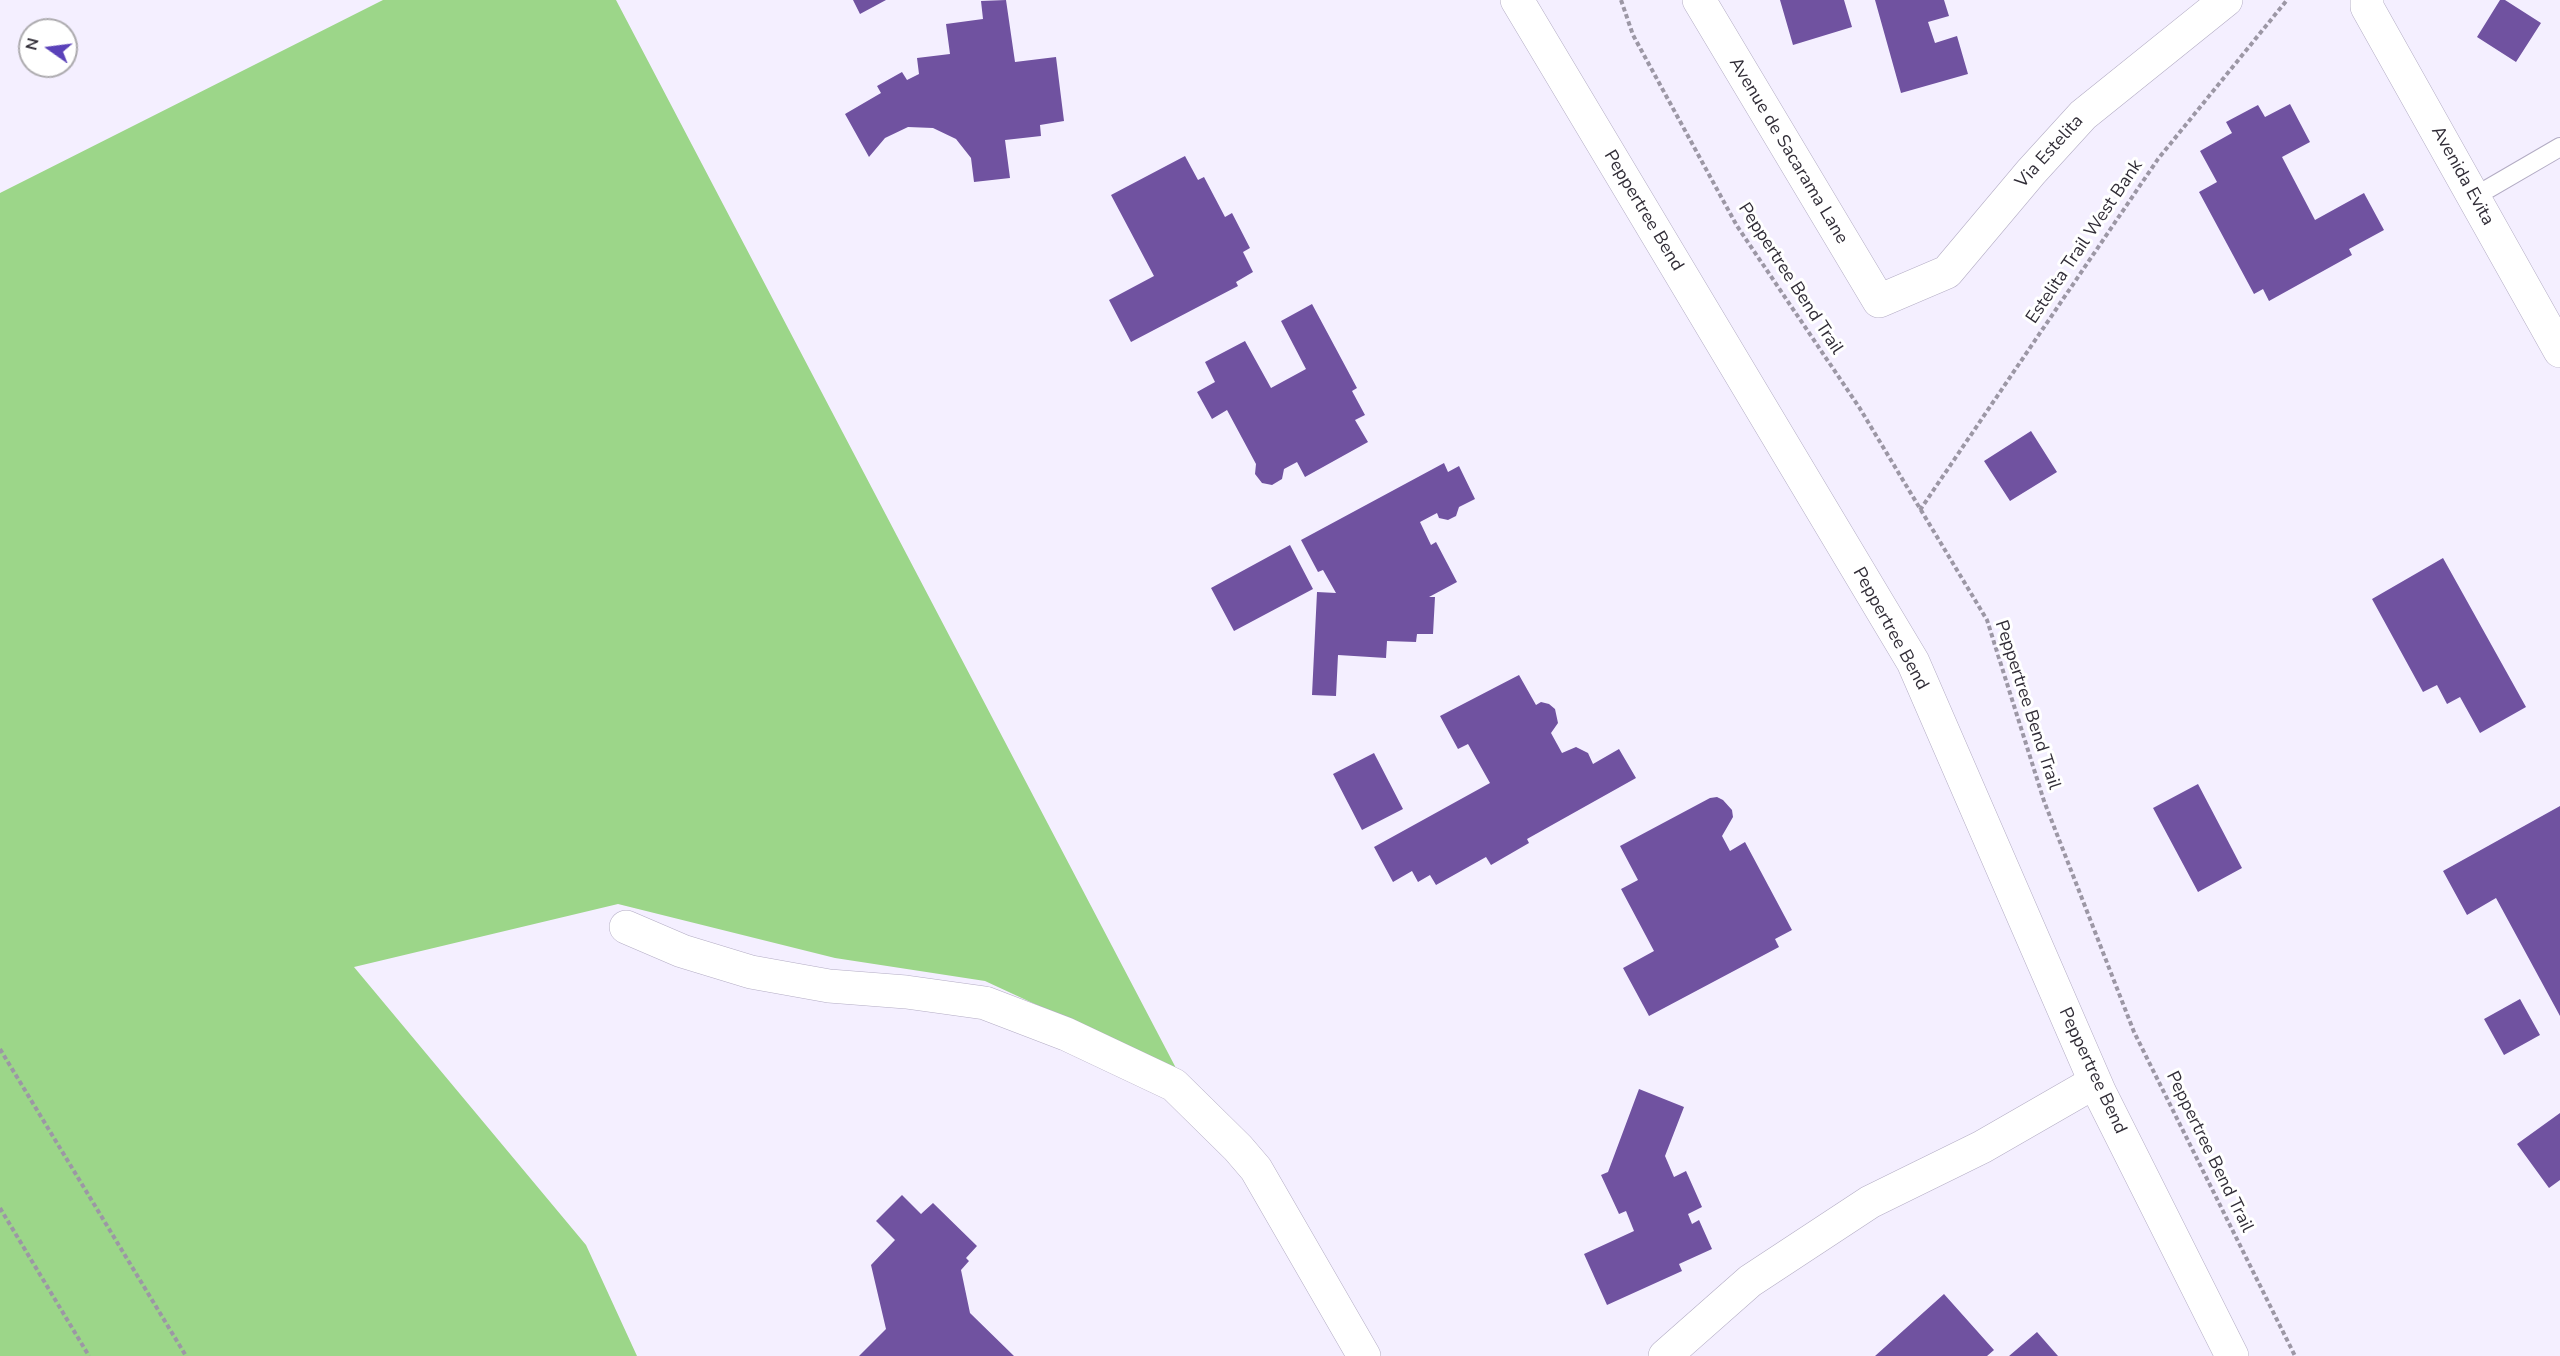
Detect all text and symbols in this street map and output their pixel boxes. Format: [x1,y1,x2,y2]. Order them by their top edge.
north arrow [18,18,78,78]
text: N [20,36,45,53]
street label: Avenue de Sacarama Lane [1724,54,1852,248]
street label: Via Estelita [2012,111,2088,193]
street label: Avenida Evita [2426,123,2498,229]
street label: Peppertree Bend [1598,147,1688,275]
street label: Estelita Trail West Bank [2022,156,2148,328]
street label: Peppertree Bend Trail [1733,199,1847,359]
street label: Peppertree Bend [1847,564,1933,694]
street label: Peppertree Bend Trail [1989,618,2065,792]
street label: Peppertree Bend [2053,1004,2131,1138]
street label: Peppertree Bend Trail [2161,1068,2257,1236]

